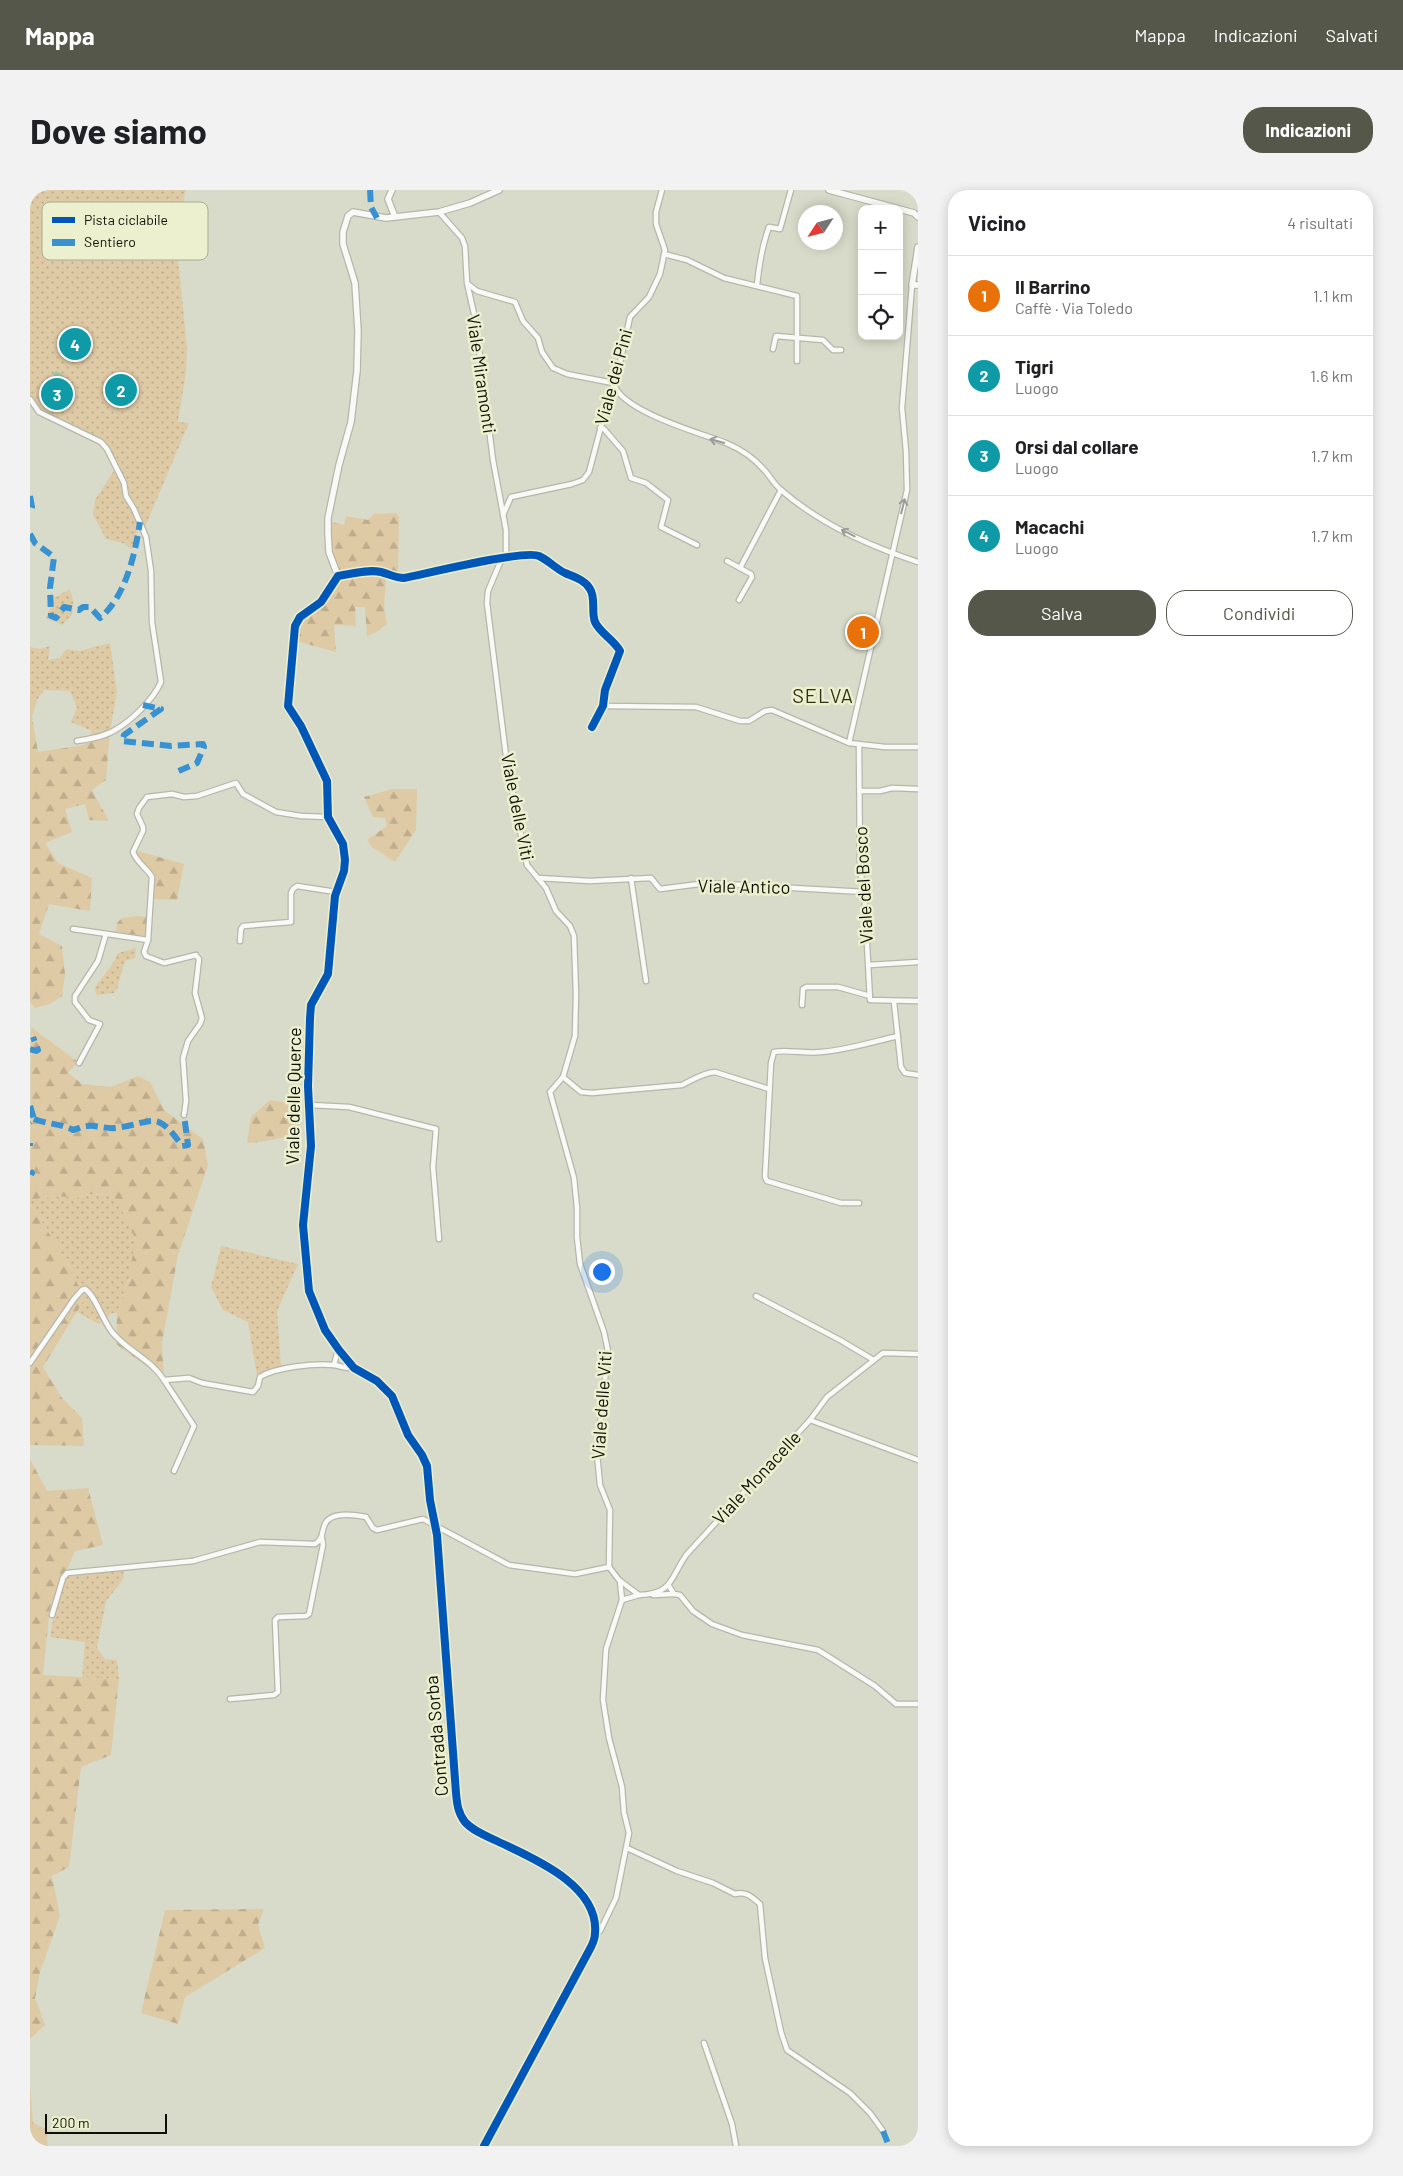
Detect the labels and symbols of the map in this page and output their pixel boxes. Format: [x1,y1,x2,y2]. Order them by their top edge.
legend [42,202,208,260]
north arrow [798,205,843,250]
text: Pista ciclabile [84,211,168,228]
text: Sentiero [84,233,136,250]
street label: Viale Miramonti [463,313,501,435]
pin: 4 [59,325,91,363]
street label: Viale dei Pini [590,326,636,427]
pin: 2 [105,371,137,409]
pin: 3 [41,375,73,413]
one-way arrow [709,435,725,445]
one-way arrow [899,499,908,515]
one-way arrow [841,528,856,537]
pin: 1 [847,613,879,651]
district label: SELVA [792,683,854,707]
street label: Viale delle Viti [497,751,539,862]
street label: Viale del Bosco [849,826,877,944]
street label: Viale Antico [698,874,791,898]
street label: Viale delle Querce [281,1027,305,1165]
your location [589,1259,615,1285]
street label: Viale delle Viti [586,1350,616,1460]
street label: Viale Monacelle [707,1426,805,1529]
street label: Contrada Sorba [420,1675,452,1797]
scale bar [45,2111,168,2134]

